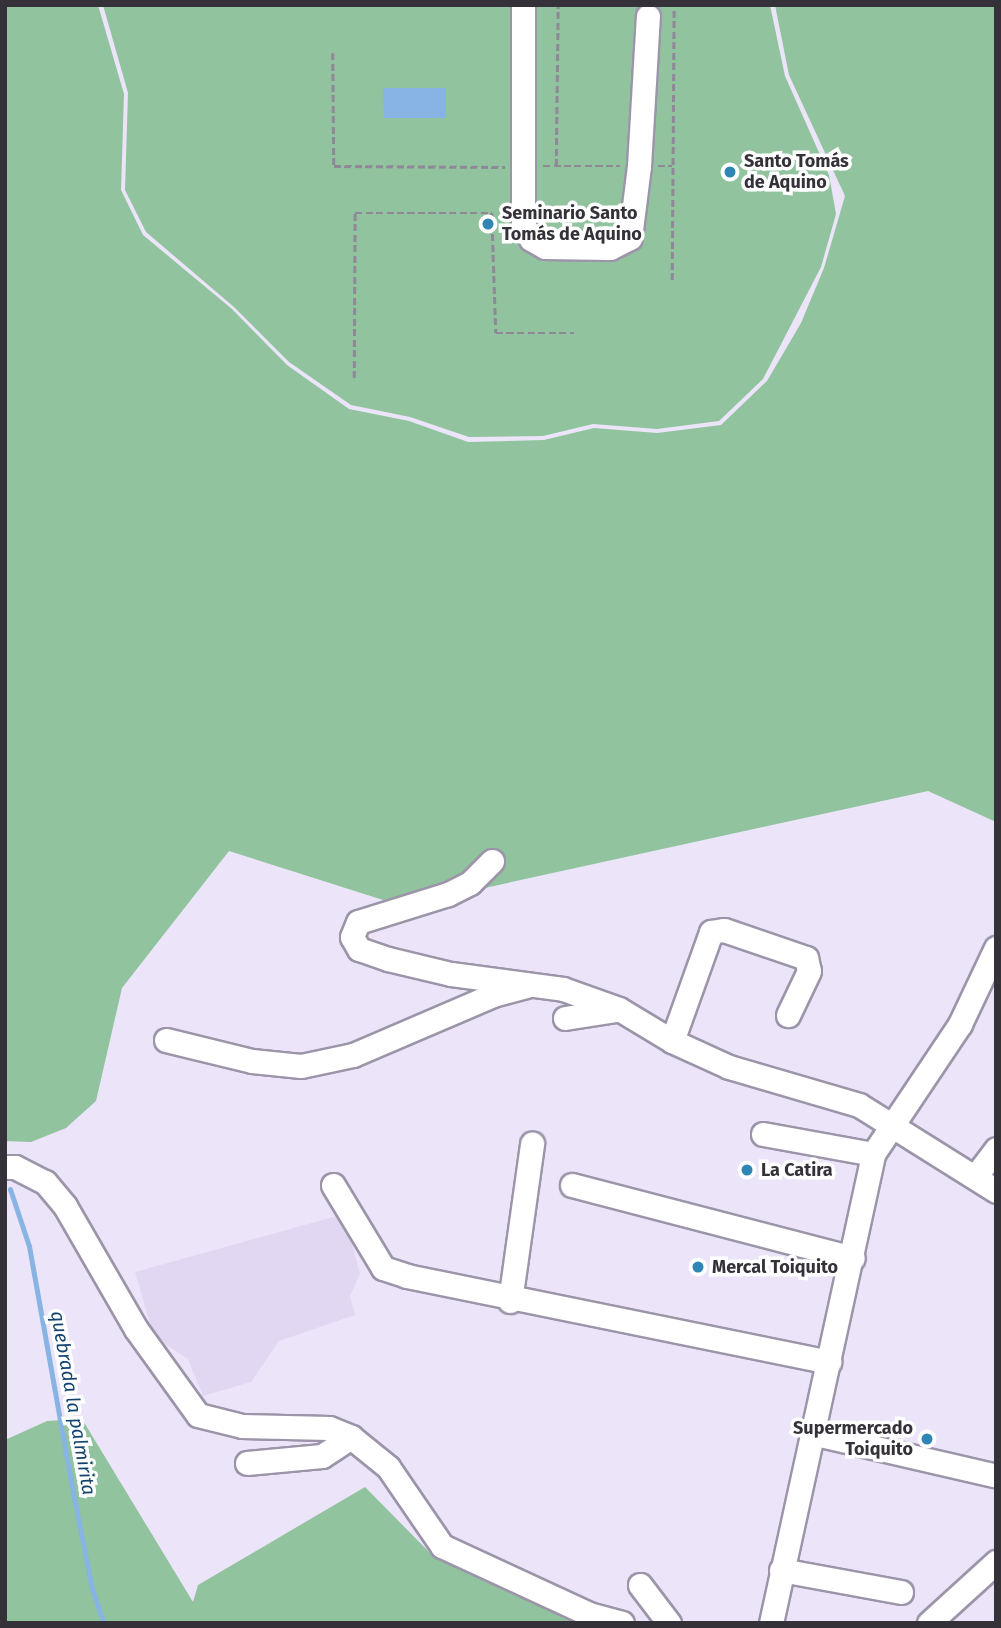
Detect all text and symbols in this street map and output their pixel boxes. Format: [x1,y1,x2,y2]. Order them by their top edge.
place label: Santo Tomás de Aquino [744,151,849,194]
marker: Santo Tomás de Aquino [722,164,738,180]
place label: Seminario Santo Tomás de Aquino [502,203,642,246]
marker: Seminario Santo Tomás de Aquino [480,216,496,232]
place label: La Catira [761,1159,833,1181]
marker: La Catira [739,1162,755,1178]
place label: Mercal Toiquito [712,1256,838,1278]
marker: Mercal Toiquito [690,1259,706,1275]
water label: quebrada la palmirita [46,1309,100,1497]
place label: Supermercado Toiquito [793,1418,913,1460]
marker: Supermercado Toiquito [919,1431,935,1447]

